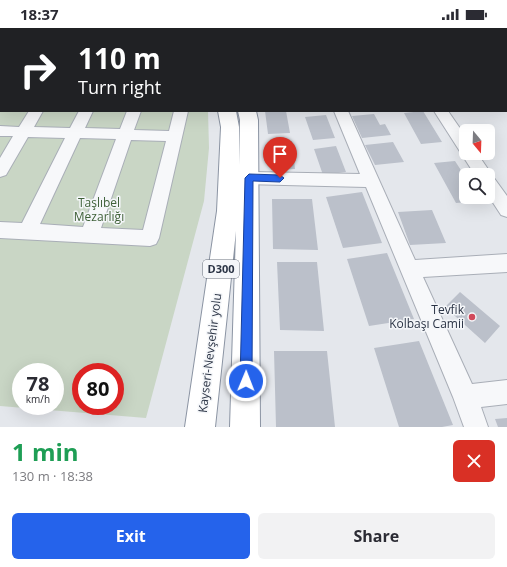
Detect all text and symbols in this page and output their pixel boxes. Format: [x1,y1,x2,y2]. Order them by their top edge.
text: 18:37 [20,4,59,24]
text: 110 m [78,39,161,77]
icon: right [12,44,64,96]
text: Turn right [78,75,161,99]
north arrow [459,124,495,160]
map controls [459,124,495,204]
pin [263,137,297,178]
icon: arrive [269,143,291,165]
button: search [459,168,495,204]
park label: Taşlıbel Mezarlığı [74,194,124,225]
road number: D300 [203,260,239,278]
street label: Kayseri-Nevşehir yolu [194,292,225,414]
place label: Tevfik Kolbaşı Camii [389,301,465,332]
marker: Tevfik Kolbaşı Camii [467,312,477,322]
position arrow [225,360,267,402]
speed limit sign: 80 [72,363,124,415]
text: 78 [27,370,49,397]
text: km/h [26,392,50,406]
text: 1 min [12,435,79,468]
button: close [453,440,495,482]
text: 130 m · 18:38 [12,467,93,485]
button: Exit [12,513,250,559]
button: Share [258,513,495,559]

